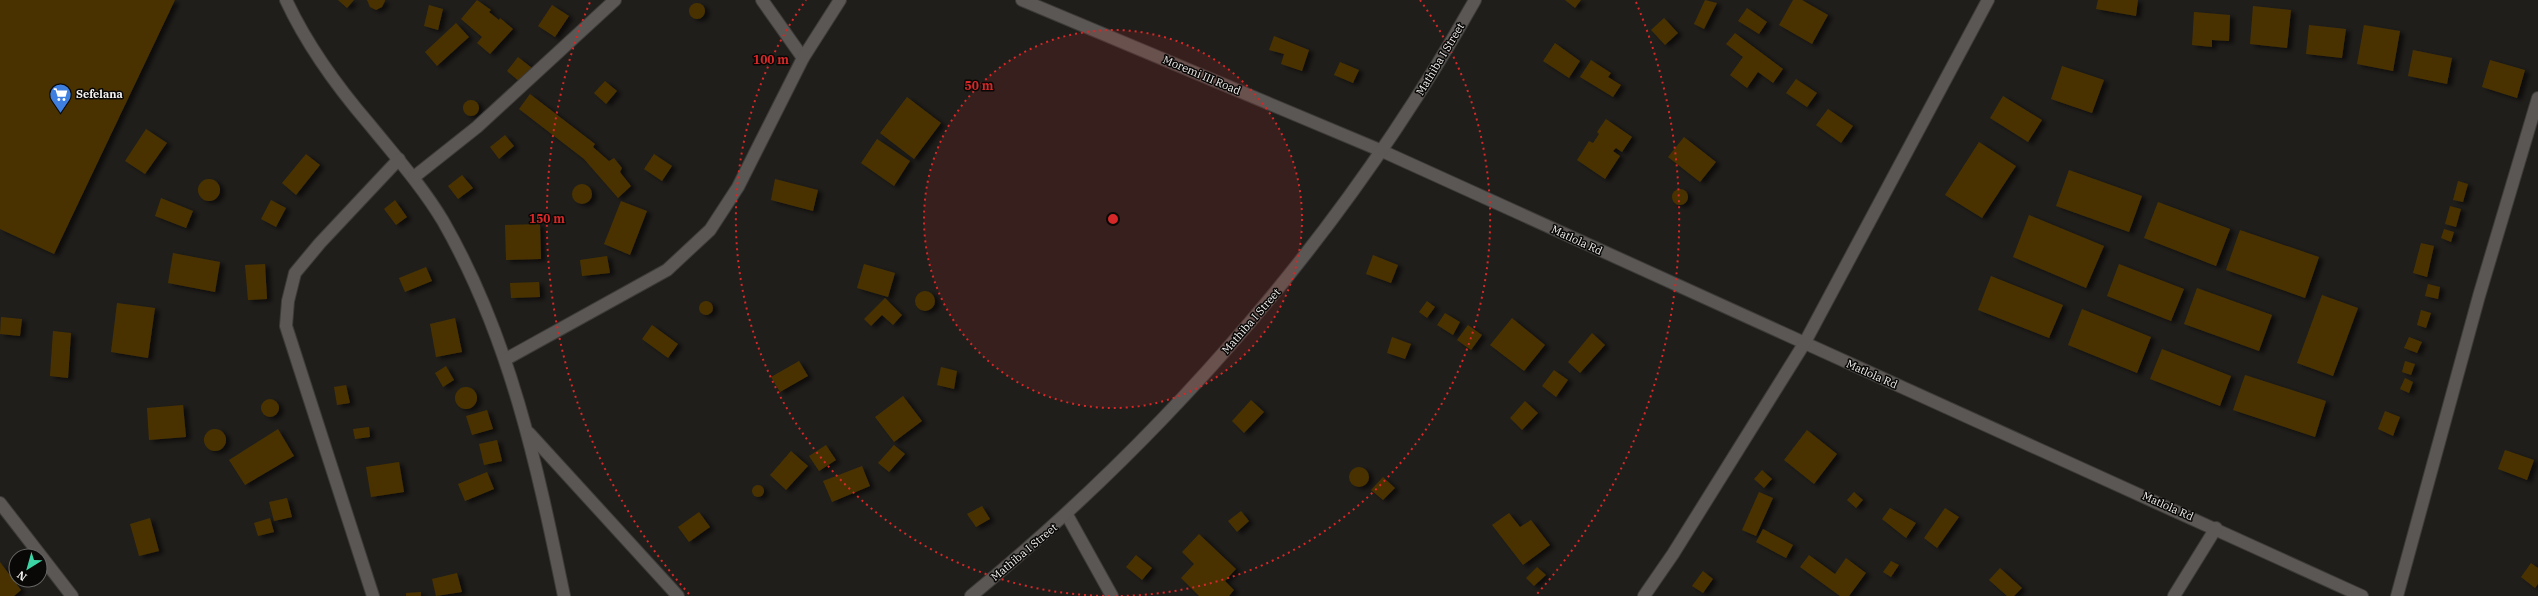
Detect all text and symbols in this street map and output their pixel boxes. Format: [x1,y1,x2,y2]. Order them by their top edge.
street label: Mathiba I Street [1413,20,1467,98]
text: 100 m [753,52,789,67]
street label: Moremi III Road [1161,52,1243,98]
text: 50 m [965,78,994,93]
supermarket icon: Sefelana [47,81,73,114]
place label: Sefelana [76,87,123,101]
text: 150 m [529,211,565,226]
centre of rings [1106,212,1120,226]
street label: Matlola Rd [1549,222,1605,258]
street label: Mathiba I Street [1219,285,1283,357]
street label: Matlola Rd [1844,356,1900,392]
street label: Matlola Rd [2140,488,2196,524]
street label: Mathiba I Street [988,520,1060,584]
north arrow [8,548,48,588]
text: N [14,568,30,584]

